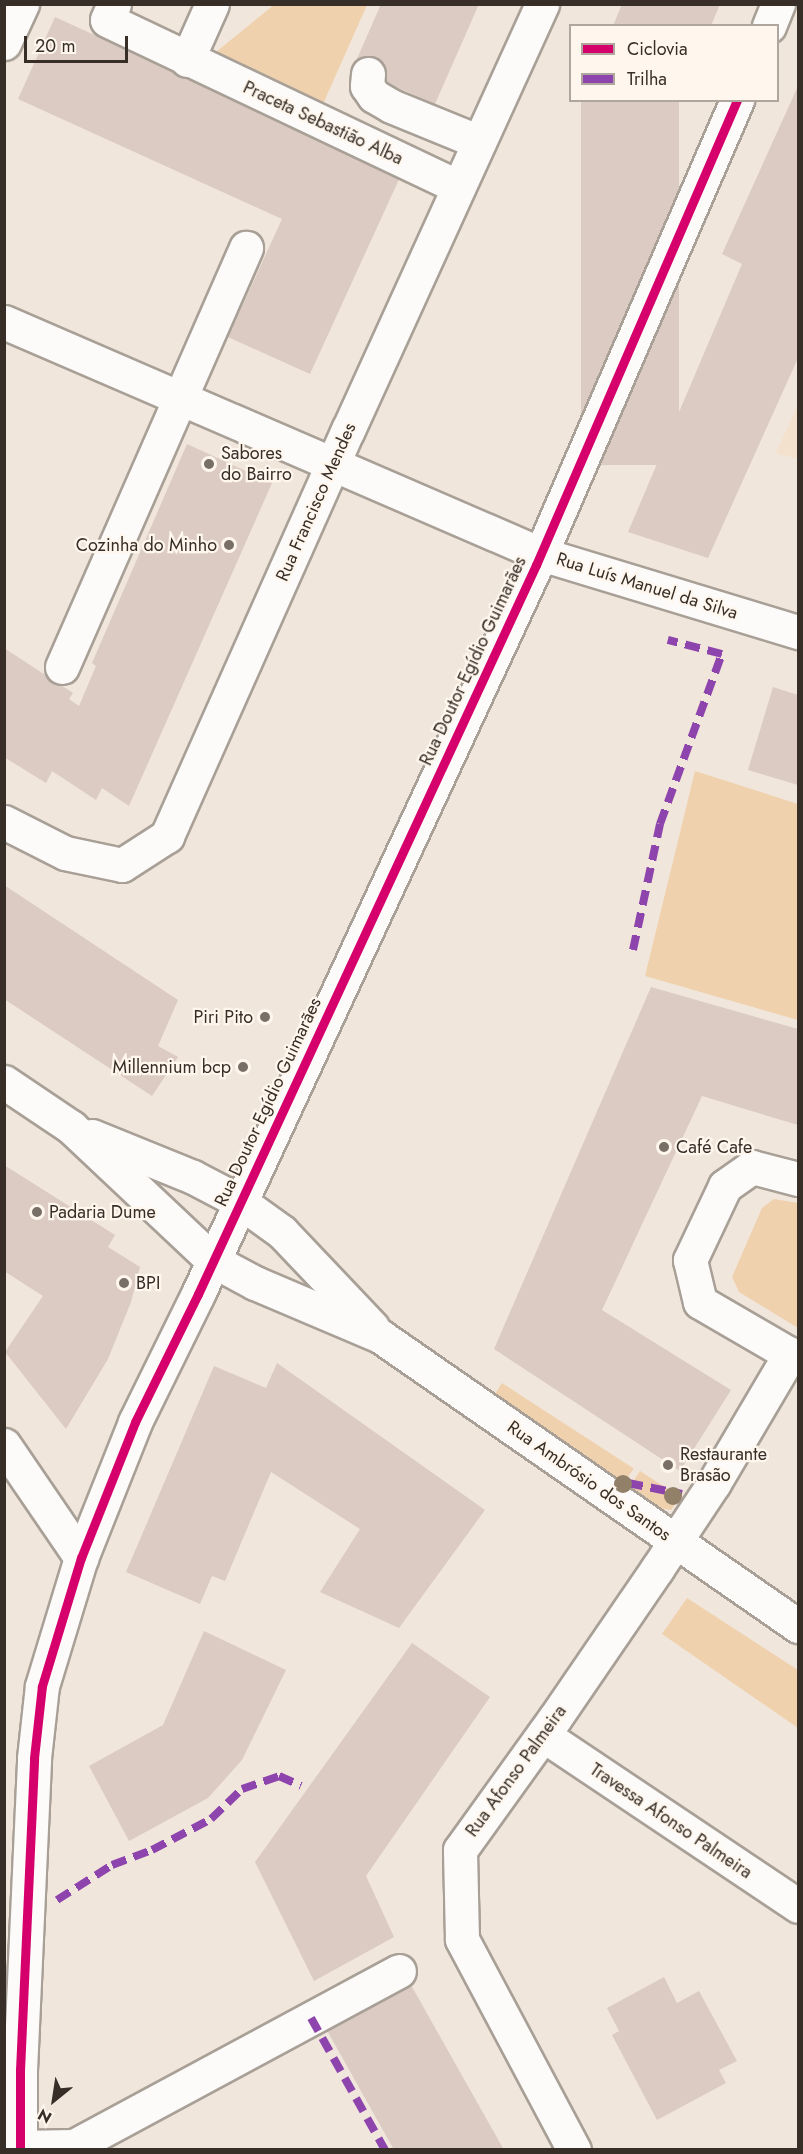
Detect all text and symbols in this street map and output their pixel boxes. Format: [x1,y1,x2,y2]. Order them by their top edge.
scale bar [27,24,130,62]
legend [569,24,779,102]
text: 20 m [35,33,75,59]
text: Ciclovia [627,36,688,62]
text: Trilha [627,66,667,92]
street label: Praceta Sebastião Alba [240,76,406,170]
street label: Rua Francisco Mendes [271,420,361,584]
place label: Sabores do Bairro [221,443,292,486]
marker: Sabores do Bairro [202,457,216,471]
place label: Cozinha do Minho [76,534,217,556]
marker: Cozinha do Minho [222,538,236,552]
street label: Rua Luís Manuel da Silva [554,548,740,624]
street label: Rua Doutor Egídio Guimarães [415,553,531,769]
street label: Rua Doutor Egídio Guimarães [210,994,326,1210]
place label: Piri Pito [194,1006,253,1028]
marker: Piri Pito [258,1010,272,1024]
place label: Millennium bcp [113,1056,231,1078]
marker: Millennium bcp [236,1060,250,1074]
place label: Café Cafe [676,1136,752,1158]
marker: Café Cafe [657,1140,671,1154]
place label: Padaria Dume [49,1201,156,1223]
marker: Padaria Dume [30,1205,44,1219]
place label: BPI [136,1272,160,1294]
marker: BPI [117,1276,131,1290]
street label: Rua Ambrósio dos Santos [503,1416,675,1546]
place label: Restaurante Brasão [680,1444,767,1486]
marker: Restaurante Brasão [661,1458,675,1472]
street label: Rua Afonso Palmeira [461,1701,571,1841]
street label: Travessa Afonso Palmeira [586,1759,756,1883]
north arrow [24,2070,84,2130]
text: N [33,2103,56,2129]

